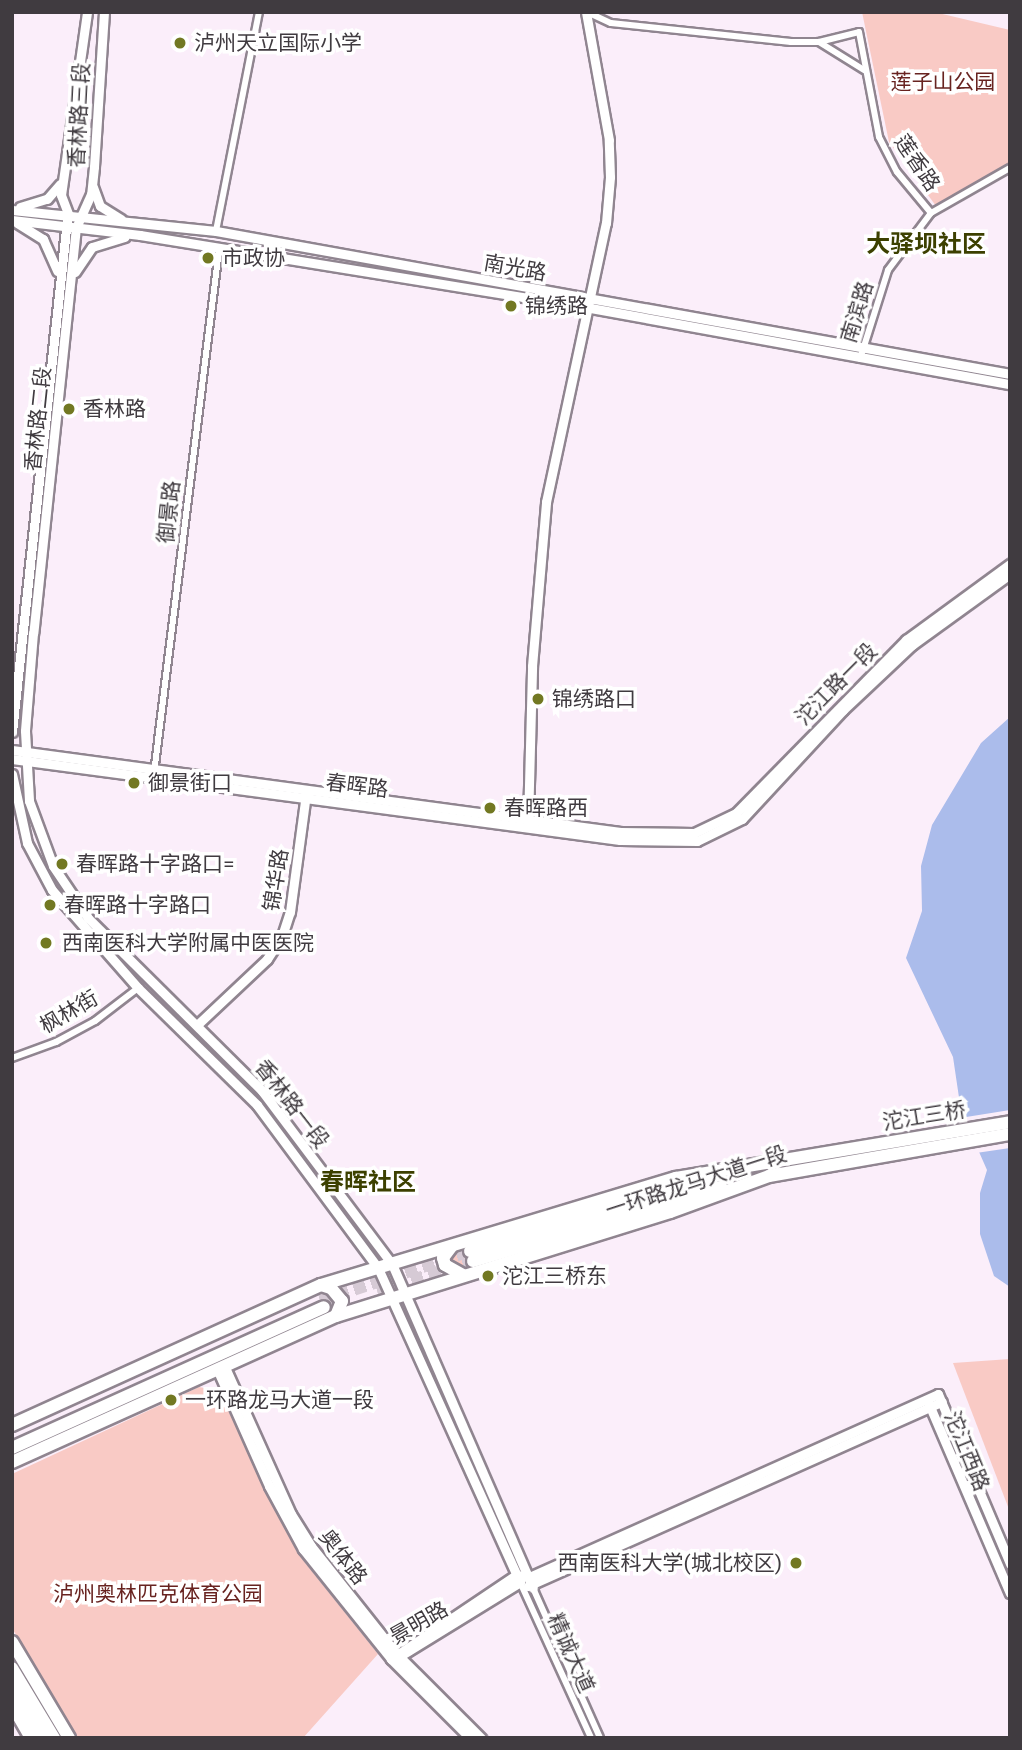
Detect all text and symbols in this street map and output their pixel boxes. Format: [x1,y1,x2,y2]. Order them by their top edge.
place label: 泸州天立国际小学 [194,30,362,56]
marker: 泸州天立国际小学 [172,35,188,51]
street label: 香林路三段 [64,62,94,168]
park label: 莲子山公园 [891,69,995,95]
street label: 莲香路 [889,130,945,196]
district label: 大驿坝社区 [866,231,986,259]
place label: 市政协 [222,245,285,271]
marker: 市政协 [200,250,216,266]
street label: 南光路 [482,250,548,286]
street label: 南滨路 [836,278,878,346]
place label: 锦绣路 [525,293,588,319]
marker: 锦绣路 [503,298,519,314]
street label: 香林路二段 [20,365,56,473]
place label: 香林路 [83,396,146,422]
marker: 香林路 [61,401,77,417]
street label: 御景路 [153,479,185,545]
street label: 沱江路一段 [790,638,882,730]
place label: 锦绣路口 [552,686,636,712]
marker: 锦绣路口 [530,691,546,707]
place label: 御景街口 [148,770,232,796]
street label: 春晖路 [324,770,390,802]
marker: 御景街口 [126,775,142,791]
place label: 春晖路西 [504,795,588,821]
marker: 春晖路西 [482,800,498,816]
street label: 锦华路 [259,847,293,913]
place label: 春晖路十字路口= [76,851,235,877]
marker: 春晖路十字路口= [54,856,70,872]
place label: 春晖路十字路口 [64,892,211,918]
marker: 春晖路十字路口 [42,897,58,913]
place label: 西南医科大学附属中医医院 [62,930,314,956]
marker: 西南医科大学附属中医医院 [36,933,56,953]
street label: 枫林街 [35,985,103,1039]
street label: 香林路一段 [250,1055,334,1153]
street label: 沱江三桥 [881,1097,967,1135]
street label: 一环路龙马大道一段 [602,1141,790,1223]
district label: 春晖社区 [320,1169,416,1197]
place label: 沱江三桥东 [502,1263,607,1289]
marker: 沱江三桥东 [480,1268,496,1284]
place label: 一环路龙马大道一段 [185,1387,374,1413]
marker: 一环路龙马大道一段 [163,1392,179,1408]
street label: 沱江西路 [940,1407,994,1495]
street label: 奥体路 [314,1524,372,1590]
place label: 西南医科大学(城北校区) [558,1550,782,1576]
marker: 西南医科大学(城北校区) [788,1555,804,1571]
park label: 泸州奥林匹克体育公园 [53,1581,263,1607]
street label: 景明路 [385,1596,453,1650]
street label: 精诚大道 [542,1610,600,1696]

